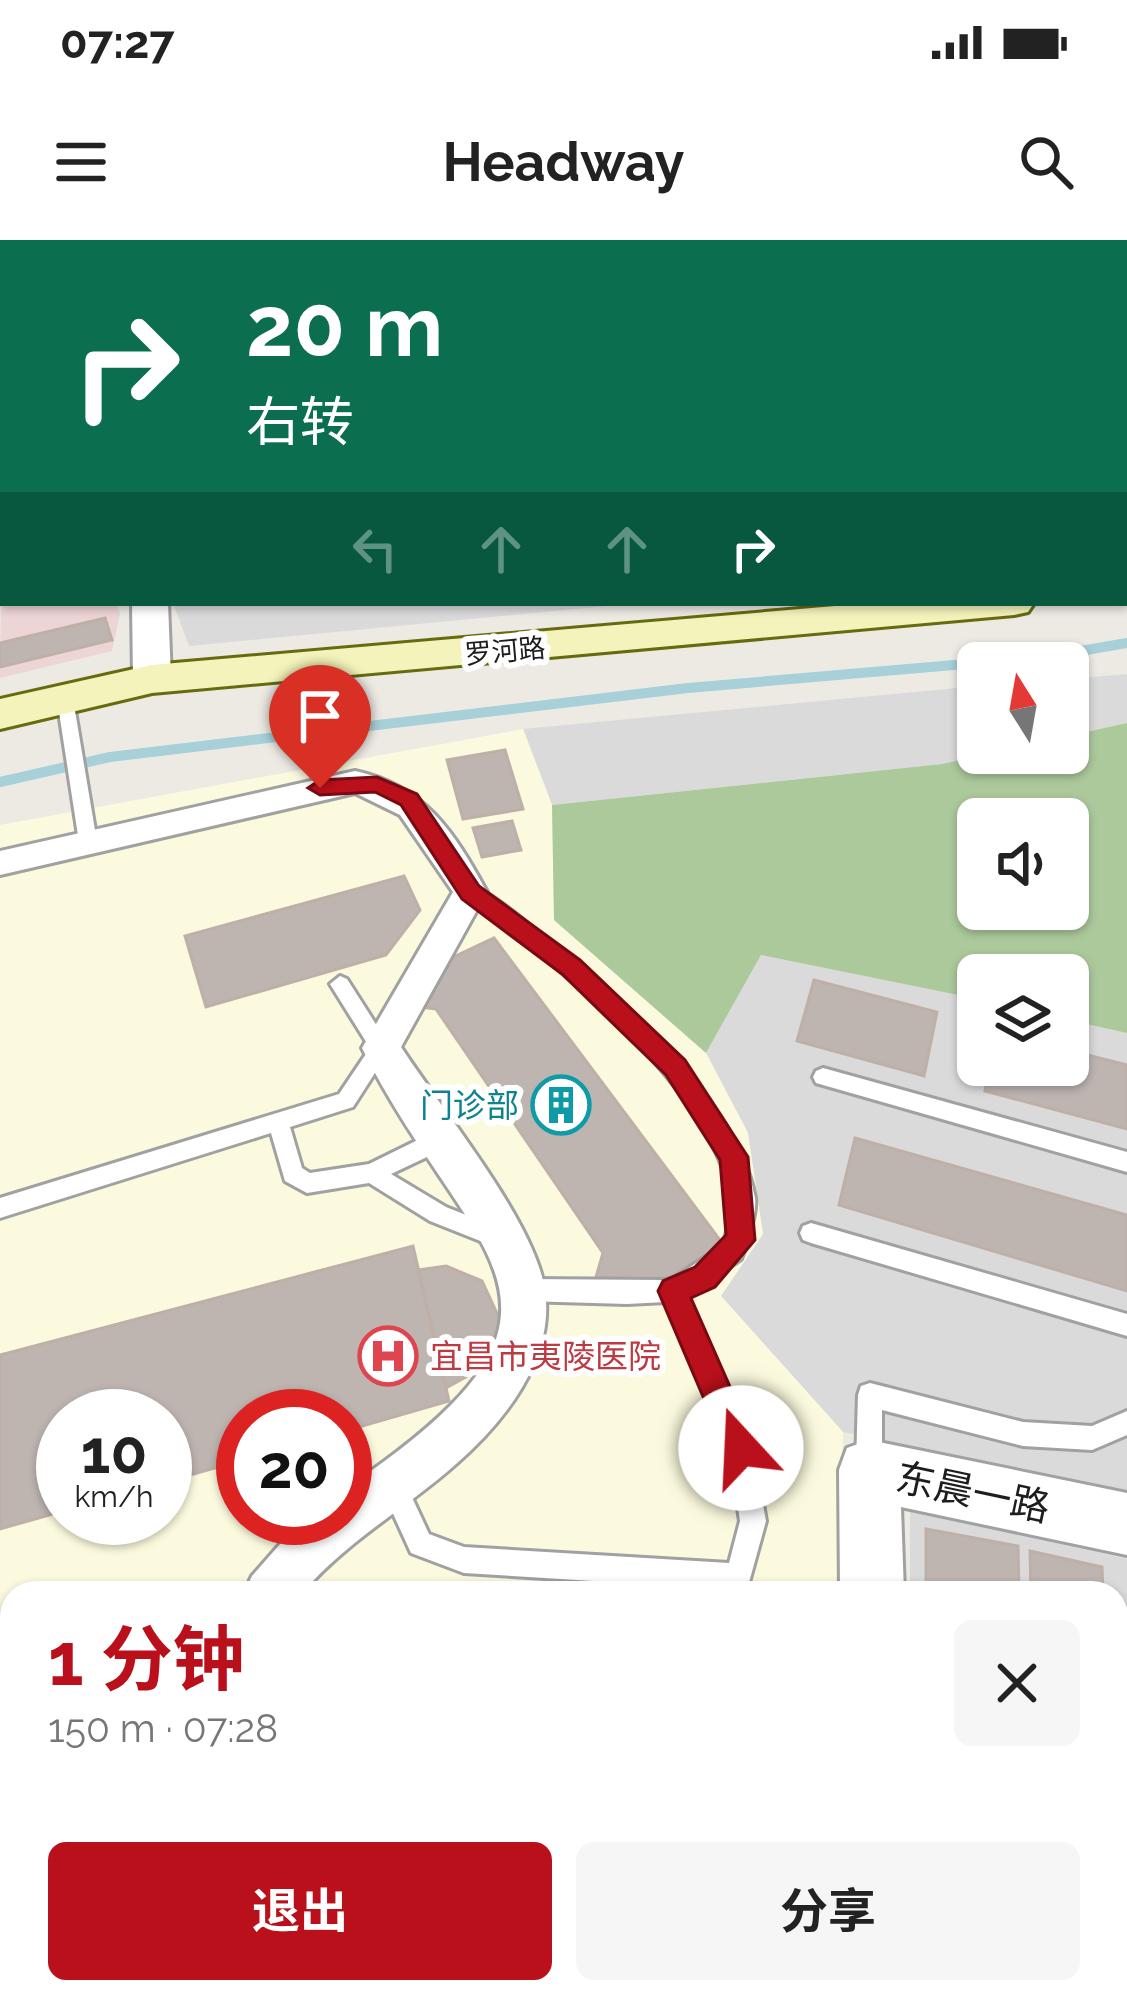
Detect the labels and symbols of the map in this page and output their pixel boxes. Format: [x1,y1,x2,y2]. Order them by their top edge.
street label: 罗河路 [463,632,547,670]
north arrow [957,642,1089,774]
pin [269,665,371,788]
building icon: 门诊部 [530,1074,592,1136]
place label: 门诊部 [420,1086,519,1125]
hospital icon: 宜昌市夷陵医院 [357,1325,419,1387]
place label: 宜昌市夷陵医院 [430,1337,661,1376]
position arrow [678,1385,804,1511]
speed limit sign: 20 [216,1389,372,1545]
street label: 东晨一路 [892,1453,1054,1531]

